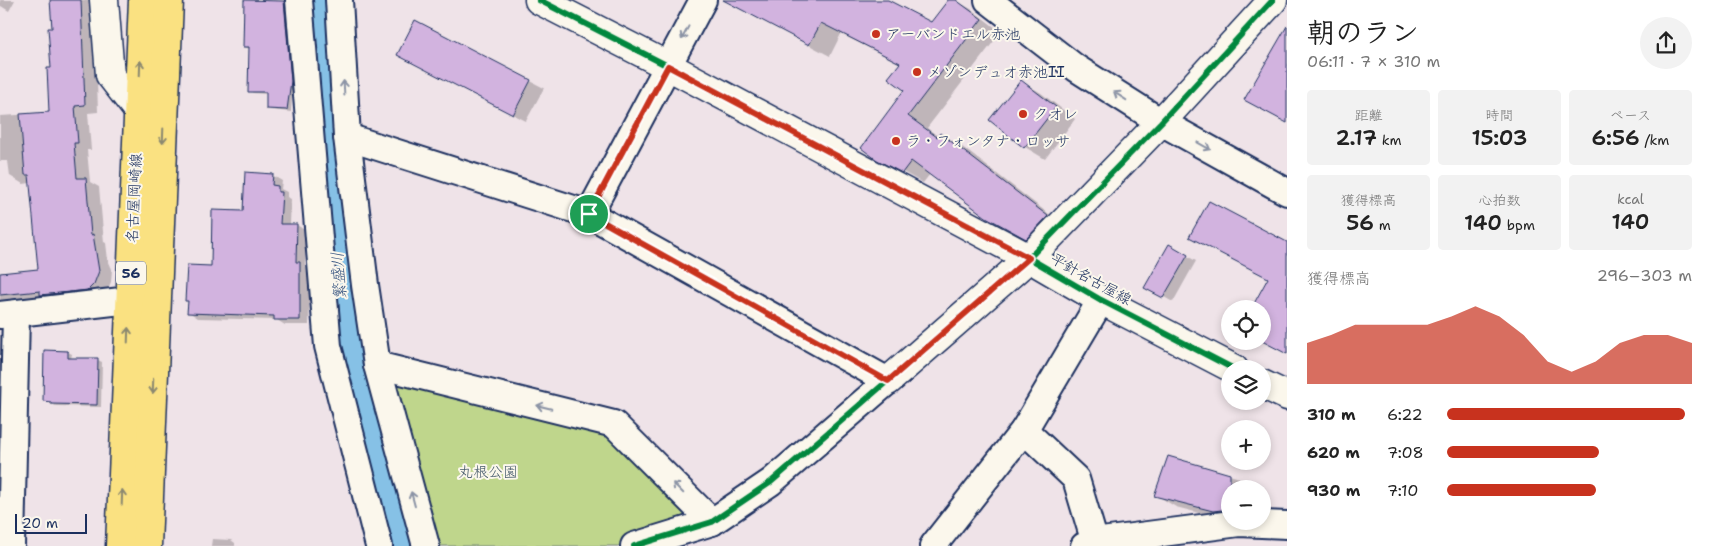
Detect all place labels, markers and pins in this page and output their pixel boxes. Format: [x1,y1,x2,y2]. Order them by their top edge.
place label: アーバンドエル赤池 [886,24,1020,44]
marker: アーバンドエル赤池 [870,28,882,40]
place label: メゾンデュオ赤池II [927,62,1065,82]
marker: メゾンデュオ赤池II [911,66,923,78]
place label: クオレ [1033,104,1078,124]
marker: クオレ [1017,108,1029,120]
place label: ラ・フォンタナ・ロッサ [906,131,1070,151]
marker: ラ・フォンタナ・ロッサ [890,135,902,147]
pin [568,193,610,235]

